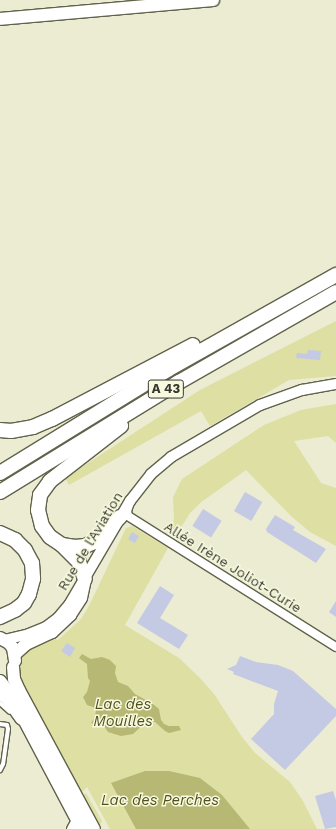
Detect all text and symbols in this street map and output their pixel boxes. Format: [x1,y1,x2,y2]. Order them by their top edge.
road number: A 43 [147,378,185,400]
street label: Rue de l'Aviation [54,489,126,593]
street label: Allée Irène Joliot-Curie [161,518,305,616]
water label: Lac des Mouilles [93,695,153,730]
water label: Lac des Perches [101,792,219,810]

